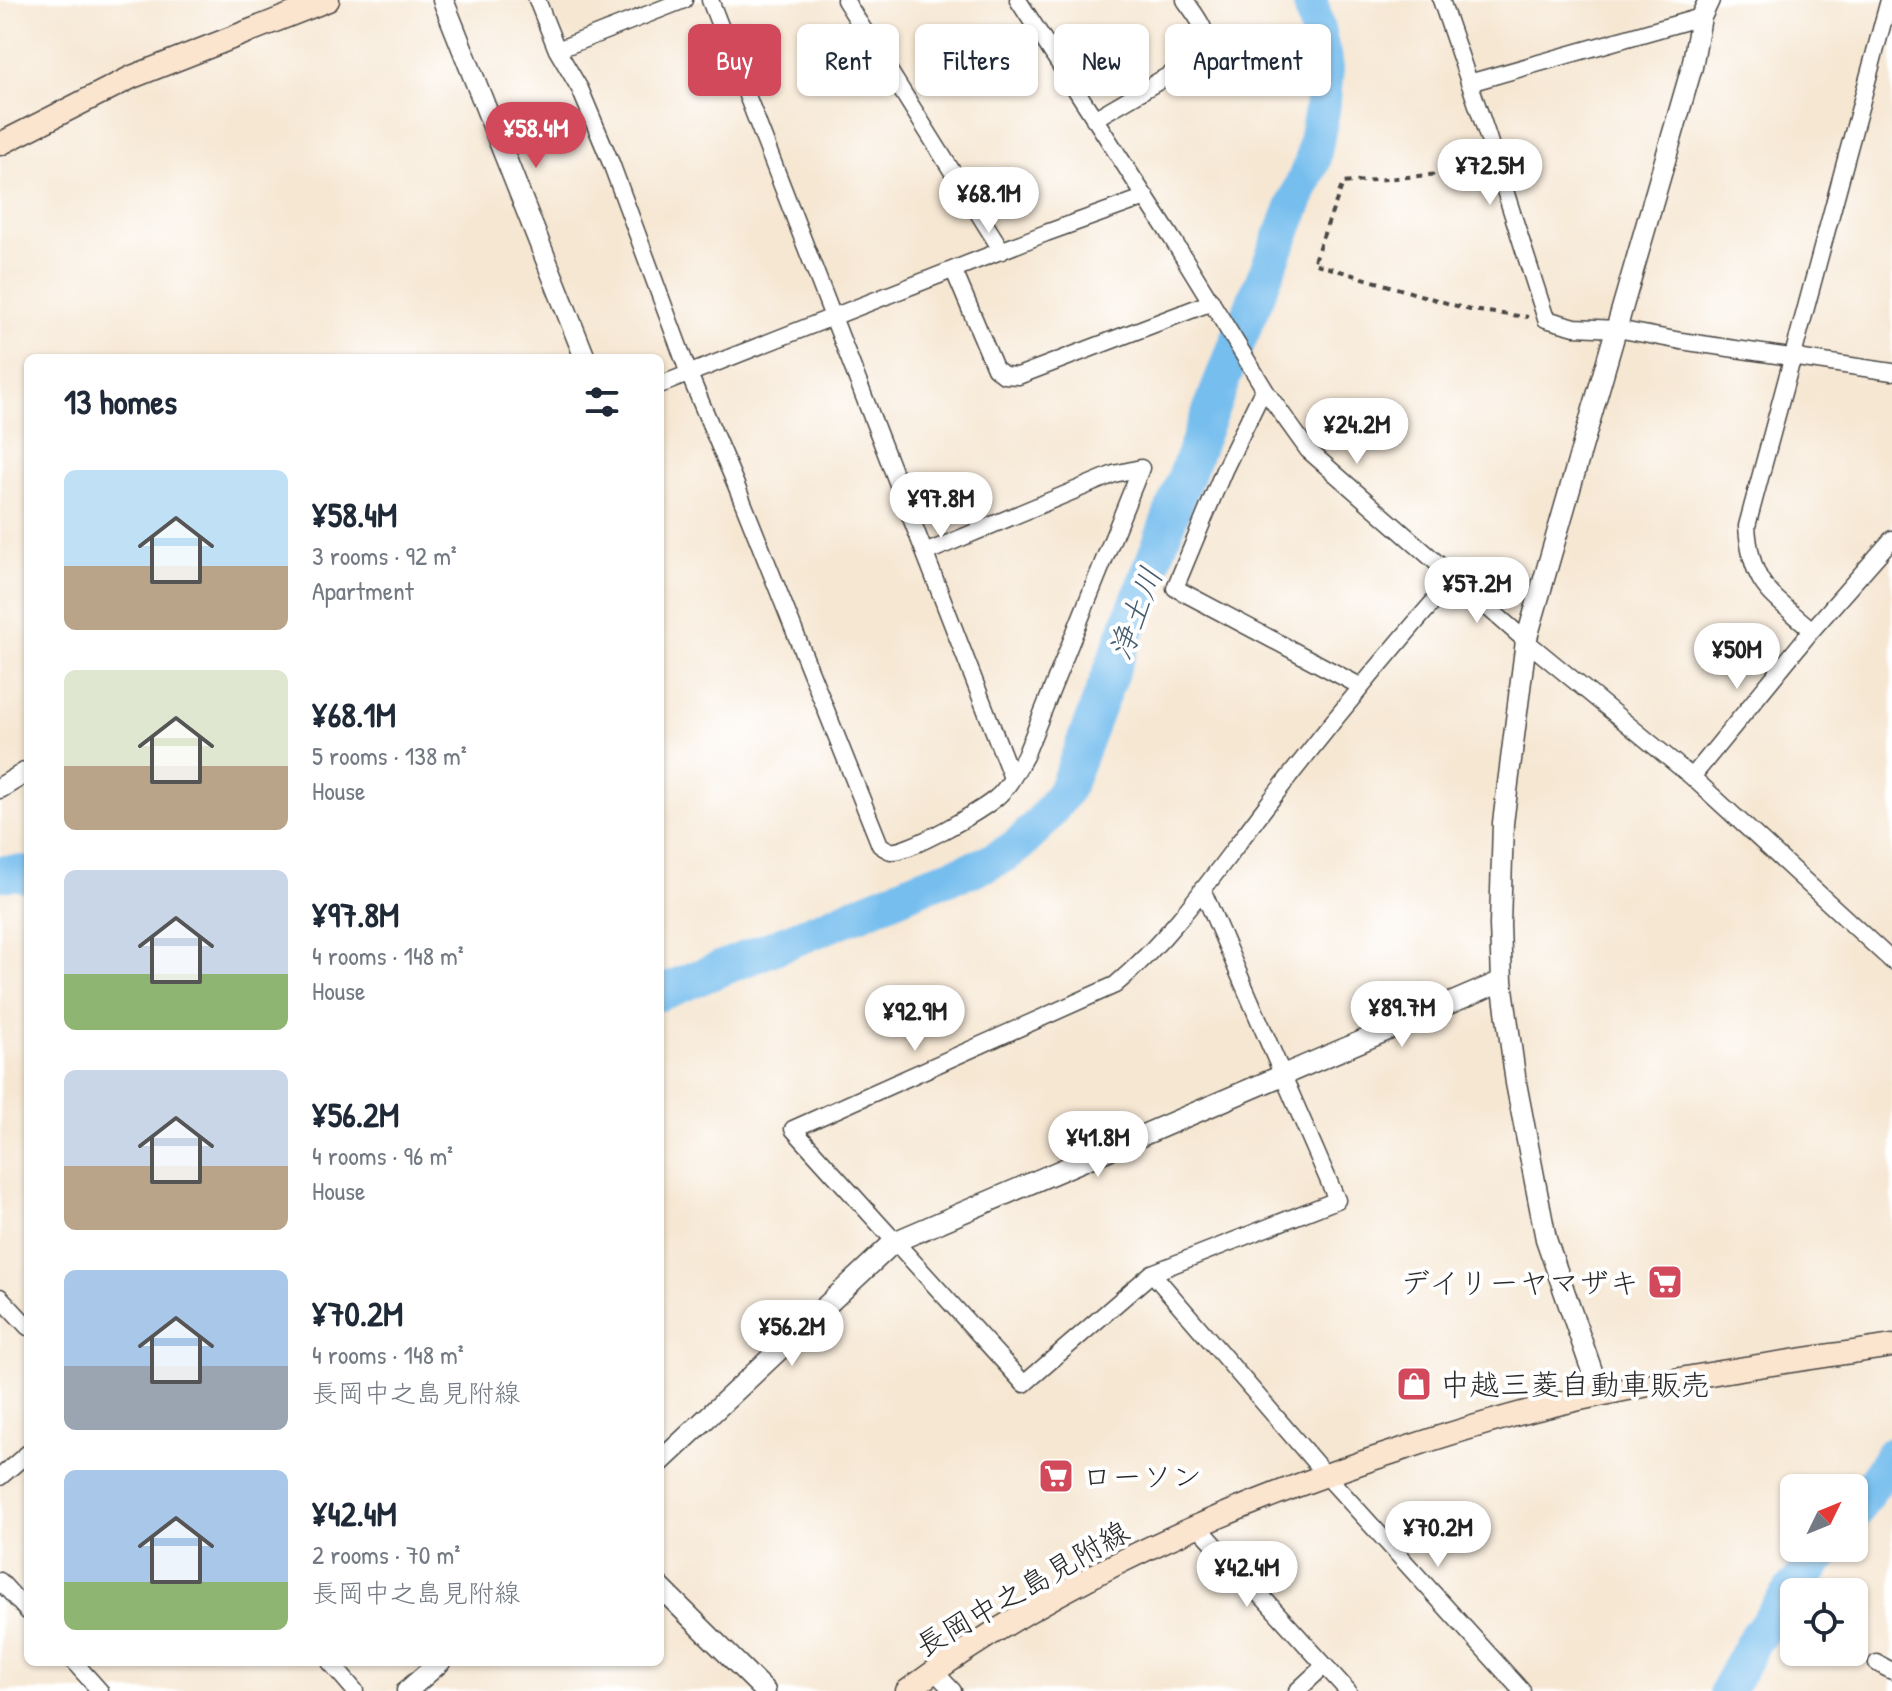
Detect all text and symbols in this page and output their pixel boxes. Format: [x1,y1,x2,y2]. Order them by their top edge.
chip: Buy [688,24,781,96]
chip: Rent [797,24,899,96]
chip: Filters [915,24,1038,96]
chip: New [1054,24,1149,96]
chip: Apartment [1165,24,1331,96]
pin: ¥58.4M [471,102,601,170]
text: ¥58.4M [503,110,569,145]
pin: ¥72.5M [1425,139,1555,207]
text: ¥72.5M [1455,147,1525,182]
pin: ¥68.1M [924,167,1054,235]
text: ¥68.1M [957,175,1021,210]
text: 13 homes [64,379,177,425]
icon: filters [580,380,624,424]
pin: ¥24.2M [1292,398,1422,466]
text: ¥24.2M [1323,406,1391,441]
pin: ¥97.8M [876,472,1006,540]
text: ¥97.8M [908,480,974,515]
text: ¥58.4M [312,492,397,538]
icon: home [128,502,224,598]
text: 3 rooms · 92 m² [312,538,457,573]
pin: ¥57.2M [1412,557,1542,625]
water label: 浄土川 [1098,560,1172,666]
text: ¥57.2M [1442,565,1512,600]
text: Apartment [312,573,414,608]
pin: ¥50M [1690,623,1784,691]
text: ¥50M [1712,631,1762,666]
text: ¥68.1M [312,692,396,738]
icon: home [128,702,224,798]
text: 5 rooms · 138 m² [312,738,467,773]
text: House [312,773,365,808]
text: ¥97.8M [312,892,399,938]
icon: home [128,902,224,998]
text: 4 rooms · 148 m² [312,938,464,973]
text: House [312,973,365,1008]
pin: ¥89.7M [1337,981,1467,1049]
pin: ¥92.9M [850,985,980,1053]
text: ¥89.7M [1369,989,1435,1024]
text: ¥92.9M [883,993,947,1028]
text: ¥56.2M [312,1092,399,1138]
icon: home [128,1102,224,1198]
pin: ¥41.8M [1033,1111,1163,1179]
text: ¥41.8M [1066,1119,1130,1154]
text: 4 rooms · 96 m² [312,1138,453,1173]
text: House [312,1173,365,1208]
place label: デイリーヤマザキ [1400,1262,1639,1302]
supermarket icon: デイリーヤマザキ [1646,1263,1684,1301]
text: ¥70.2M [312,1291,403,1337]
pin: ¥56.2M [727,1300,857,1368]
icon: home [128,1302,224,1398]
text: ¥56.2M [759,1308,825,1343]
text: 4 rooms · 148 m² [312,1337,464,1372]
place label: 中越三菱自動車販売 [1440,1364,1710,1404]
shop icon: 中越三菱自動車販売 [1395,1365,1433,1403]
text: 長岡中之島見附線 [312,1375,520,1410]
place label: ローソン [1082,1456,1202,1496]
supermarket icon: ローソン [1037,1457,1075,1495]
north arrow [1780,1474,1868,1562]
map controls [1780,1474,1868,1666]
text: ¥42.4M [312,1491,397,1537]
pin: ¥70.2M [1373,1501,1503,1569]
icon: home [128,1502,224,1598]
text: ¥70.2M [1403,1509,1473,1544]
street label: 長岡中之島見附線 [908,1511,1136,1665]
text: 2 rooms · 70 m² [312,1537,460,1572]
pin: ¥42.4M [1182,1541,1312,1609]
text: ¥42.4M [1215,1549,1279,1584]
text: 長岡中之島見附線 [312,1575,520,1610]
button: locate [1780,1578,1868,1666]

